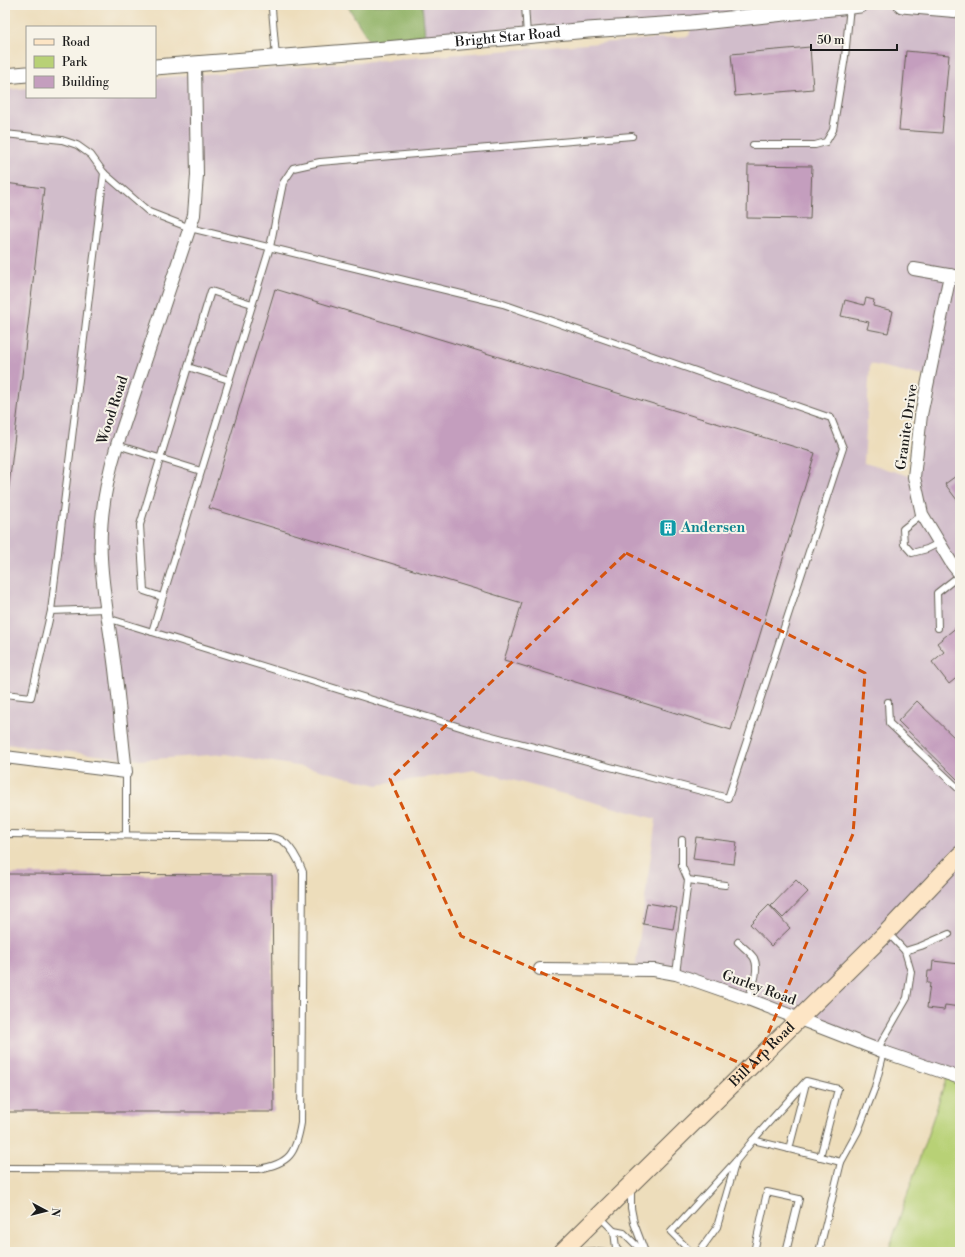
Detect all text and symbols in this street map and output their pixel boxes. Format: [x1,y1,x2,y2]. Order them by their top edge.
street label: Bright Star Road [453,24,561,52]
legend [26,26,156,98]
scale bar [811,26,897,52]
text: 50 m [817,33,845,48]
text: Road [62,35,90,50]
text: Park [62,55,88,70]
text: Building [61,75,110,90]
street label: Wood Road [93,374,133,447]
street label: Granite Drive [892,383,922,471]
building icon: Andersen [658,518,678,538]
place label: Andersen [680,519,746,537]
street label: Gurley Road [720,966,799,1010]
street label: Bill Arp Road [725,1019,799,1092]
north arrow [26,1191,66,1231]
text: N [47,1207,62,1218]

